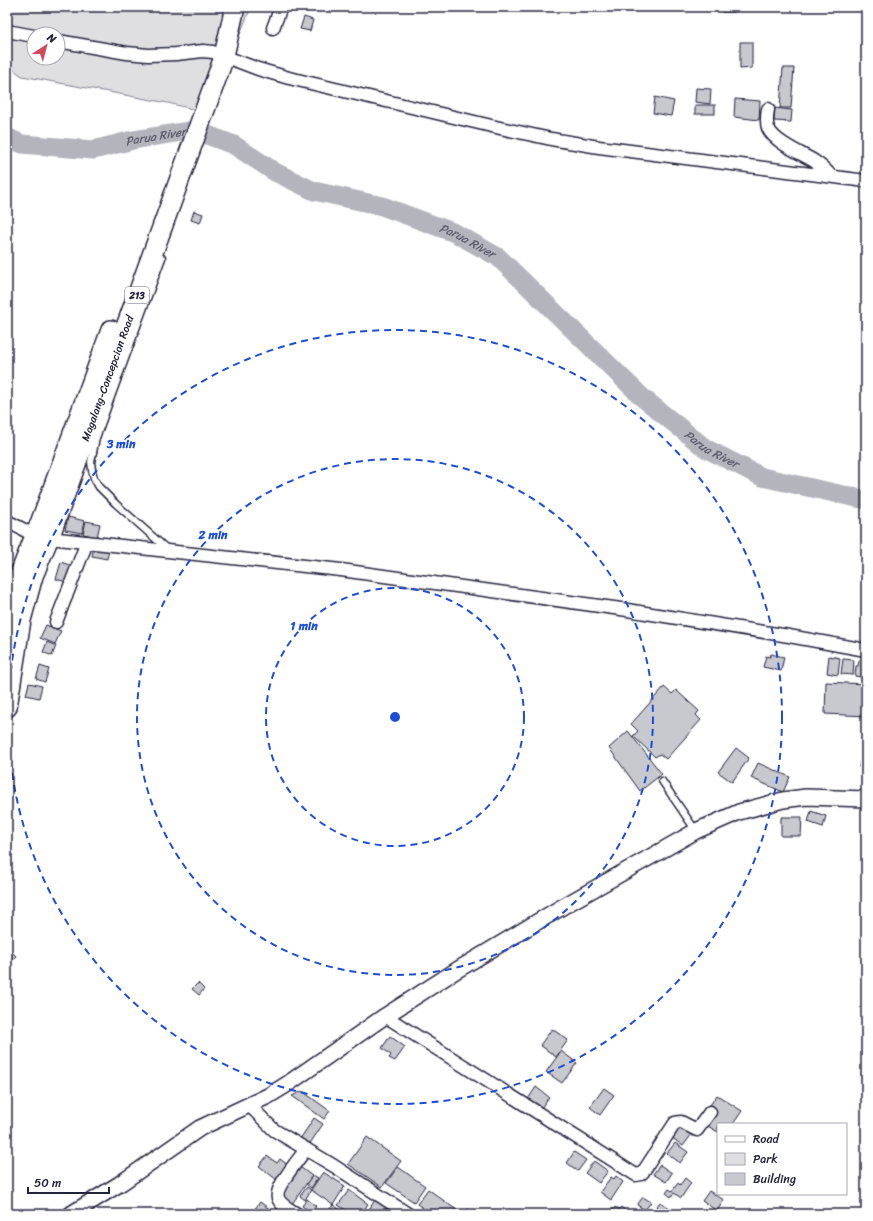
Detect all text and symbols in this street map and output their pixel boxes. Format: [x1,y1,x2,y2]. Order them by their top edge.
north arrow [26,26,66,66]
text: N [42,28,61,48]
water label: Parua River [123,120,190,153]
water label: Parua River [436,217,502,266]
road number: 213 [125,287,149,303]
street label: Magalang-Concepcion Road [76,312,140,444]
water label: Parua River [679,424,745,475]
text: 3 min [106,433,136,455]
text: 2 min [197,524,228,546]
text: 1 min [290,615,318,637]
centre of rings [388,710,402,724]
legend [717,1123,847,1195]
text: Road [753,1128,780,1150]
text: Park [753,1148,778,1170]
text: Building [753,1168,796,1190]
scale bar [28,1169,109,1195]
text: 50 m [34,1172,61,1194]

